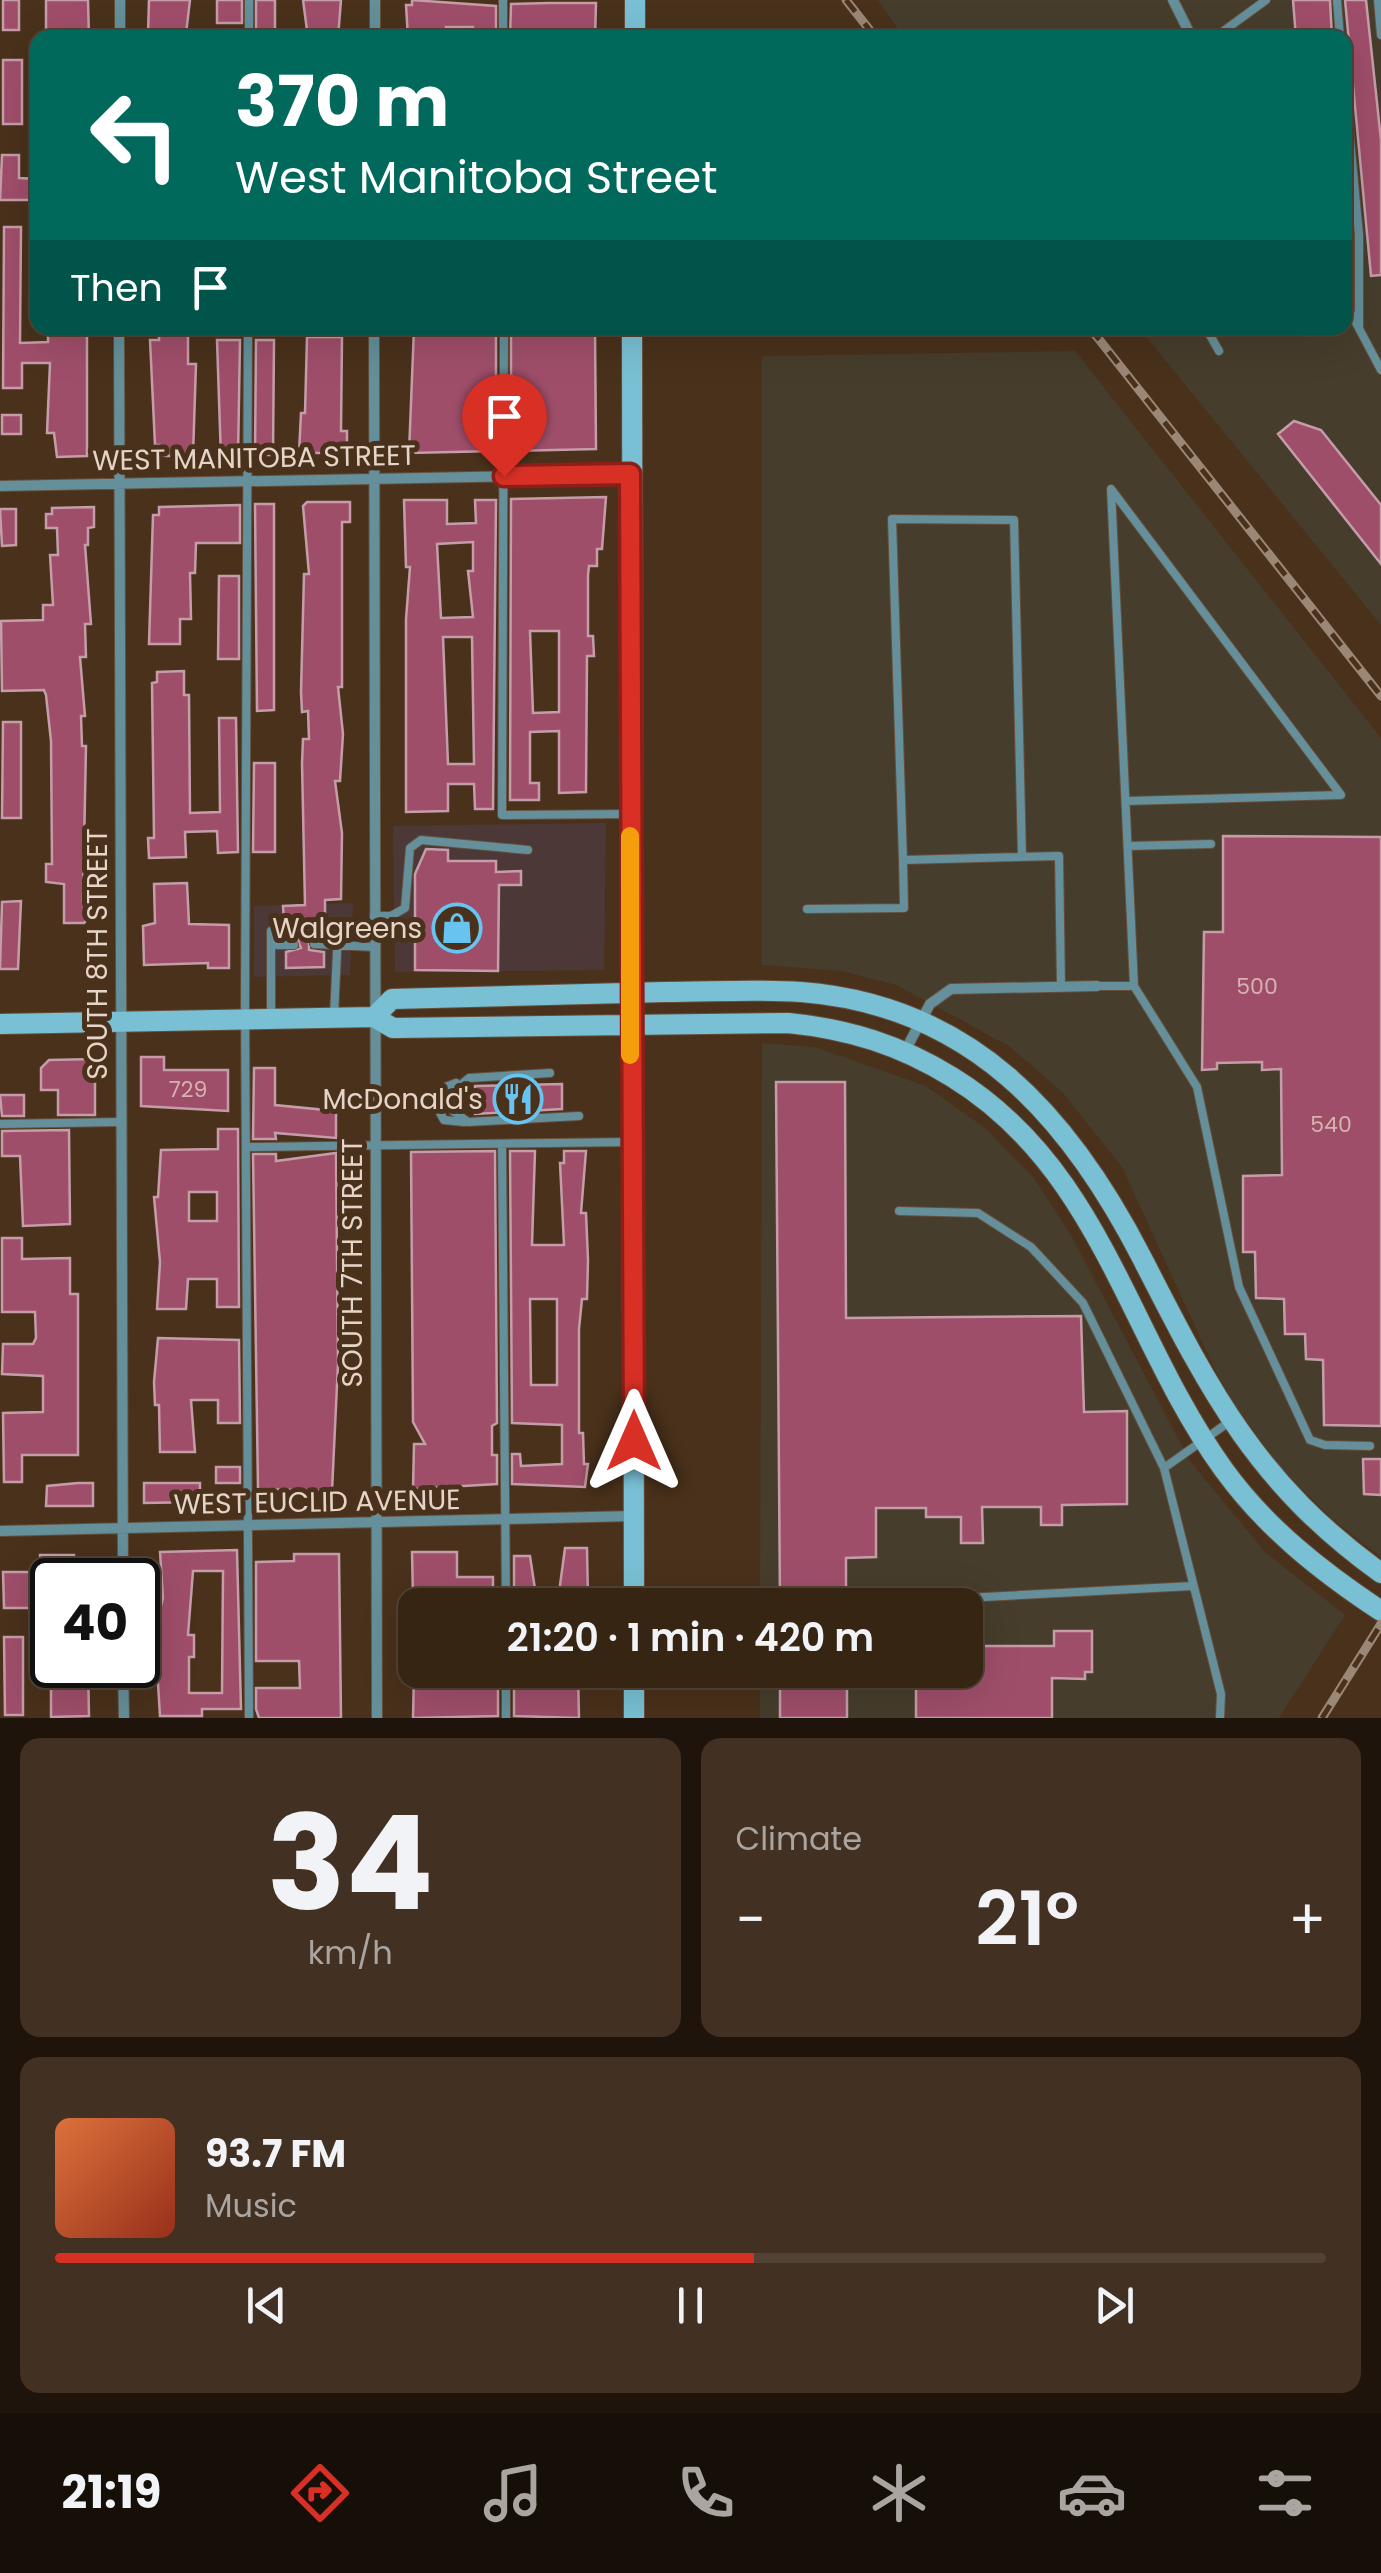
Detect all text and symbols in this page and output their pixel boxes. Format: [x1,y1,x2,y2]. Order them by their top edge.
text: 370 m [235,52,449,151]
icon: left [70,70,200,200]
text: West Manitoba Street [235,146,718,209]
icon: arrive [183,260,238,315]
text: Then [70,261,163,314]
pin [462,374,547,477]
icon: arrive [477,389,532,444]
street label: WEST MANITOBA STREET [92,436,416,480]
street label: SOUTH 8TH STREET [78,828,117,1080]
shop icon: Walgreens [431,902,483,954]
place label: Walgreens [272,909,422,948]
house number: 500 [1236,971,1278,1002]
restaurant icon: McDonald's [492,1073,544,1125]
house number: 729 [169,1074,207,1105]
place label: McDonald's [322,1080,483,1119]
house number: 540 [1310,1109,1352,1140]
street label: SOUTH 7TH STREET [333,1138,372,1388]
position arrow [582,1389,686,1493]
street label: WEST EUCLID AVENUE [173,1480,461,1524]
speed limit sign: 40 [30,1558,160,1688]
text: 21:20 · 1 min · 420 m [507,1611,874,1664]
text: 34 [267,1772,434,1955]
text: Climate [736,1816,862,1861]
text: 21° [975,1866,1079,1971]
text: − [736,1881,766,1958]
text: + [1288,1881,1326,1958]
text: km/h [308,1930,393,1975]
text: 93.7 FM [205,2127,346,2180]
text: Music [205,2183,297,2228]
icon: previous [239,2278,294,2333]
icon: pause [663,2278,718,2333]
icon: next [1087,2278,1142,2333]
icon: directions [285,2458,355,2528]
icon: music [478,2458,548,2528]
icon: phone [671,2458,741,2528]
icon: climate [864,2458,934,2528]
icon: car [1057,2458,1127,2528]
icon: filters [1250,2458,1320,2528]
text: 21:19 [62,2461,162,2524]

